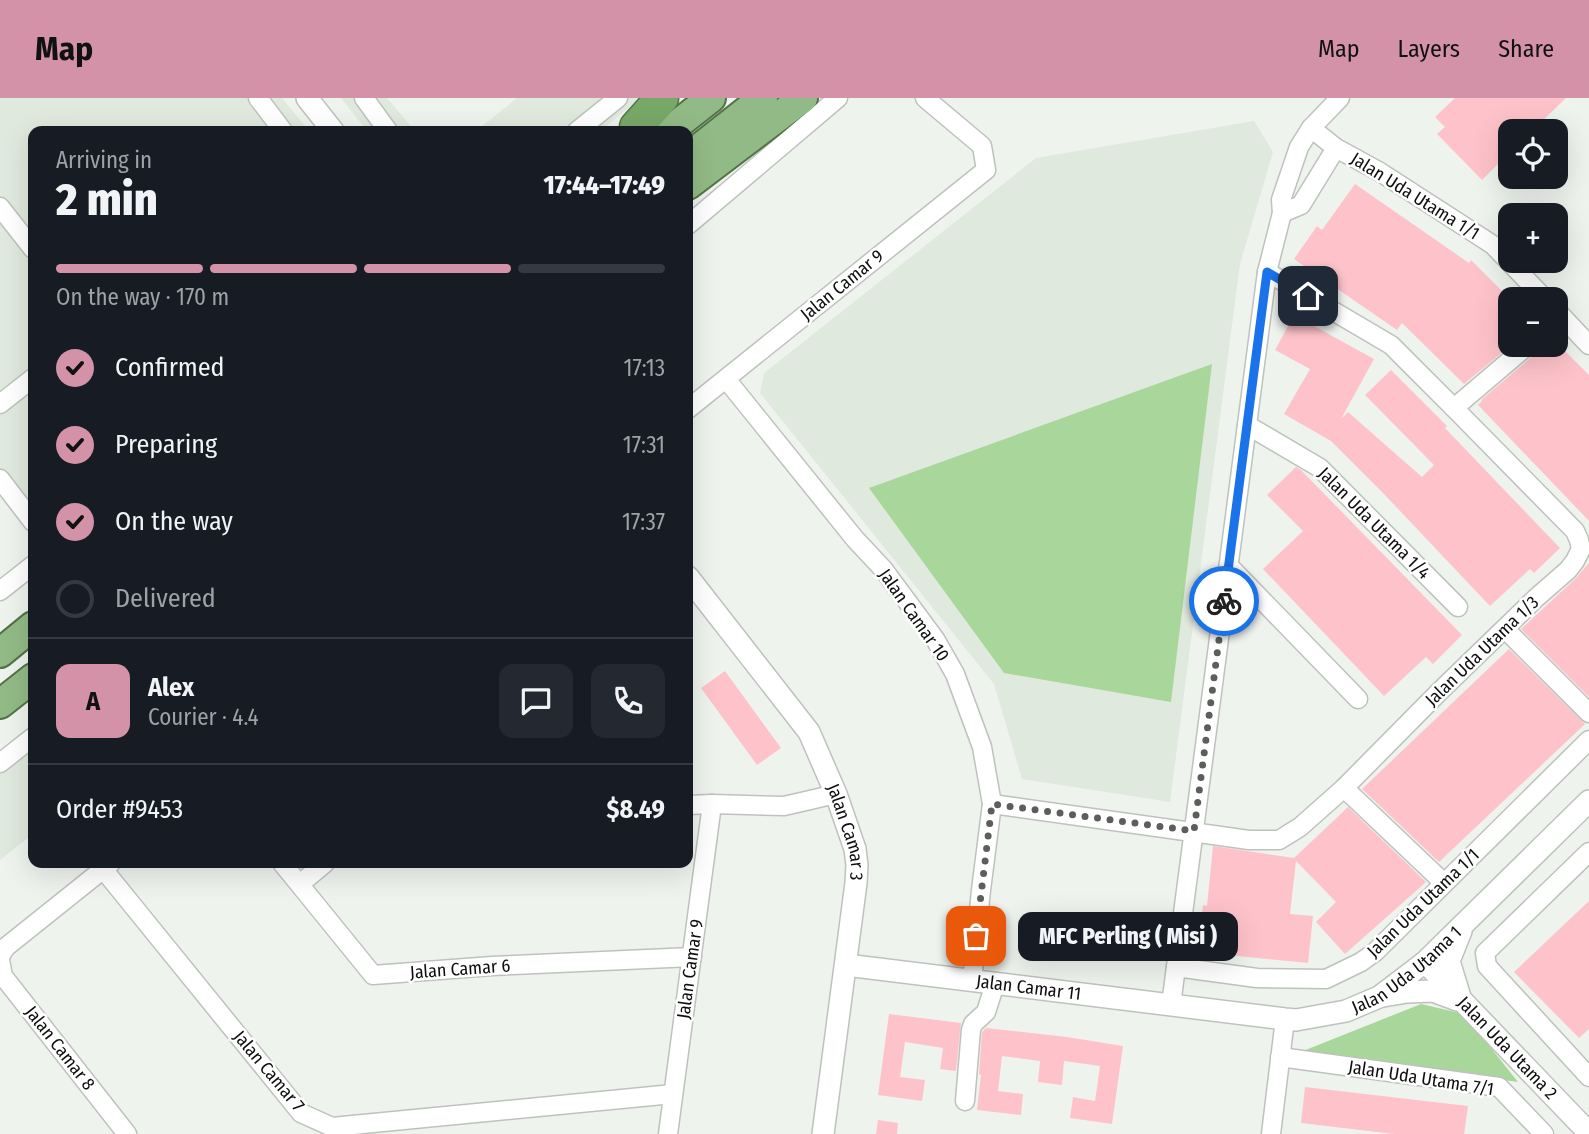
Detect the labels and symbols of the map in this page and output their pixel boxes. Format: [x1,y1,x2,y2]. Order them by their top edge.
street label: Jalan Uda Utama 1/1 [1347,148,1483,244]
street label: Jalan Camar 9 [796,245,888,325]
pin [1278,266,1338,326]
street label: Jalan Uda Utama 1/4 [1313,462,1435,584]
street label: Jalan Camar 10 [874,564,954,666]
courier [1189,566,1259,636]
street label: Jalan Uda Utama 1/3 [1421,591,1543,711]
street label: Jalan Camar 3 [822,780,868,881]
street label: Jalan Uda Utama 1/1 [1362,844,1484,962]
pin [946,906,1006,966]
callout: MFC Perling ( Misi ) [1018,912,1238,960]
street label: Jalan Camar 9 [672,918,708,1020]
street label: Jalan Uda Utama 1 [1348,921,1466,1018]
street label: Jalan Camar 6 [409,955,511,983]
street label: Jalan Camar 11 [975,970,1082,1005]
street label: Jalan Uda Utama 2 [1453,992,1562,1104]
street label: Jalan Camar 8 [20,1002,100,1094]
street label: Jalan Camar 7 [229,1026,309,1116]
street label: Jalan Uda Utama 7/1 [1347,1056,1495,1100]

